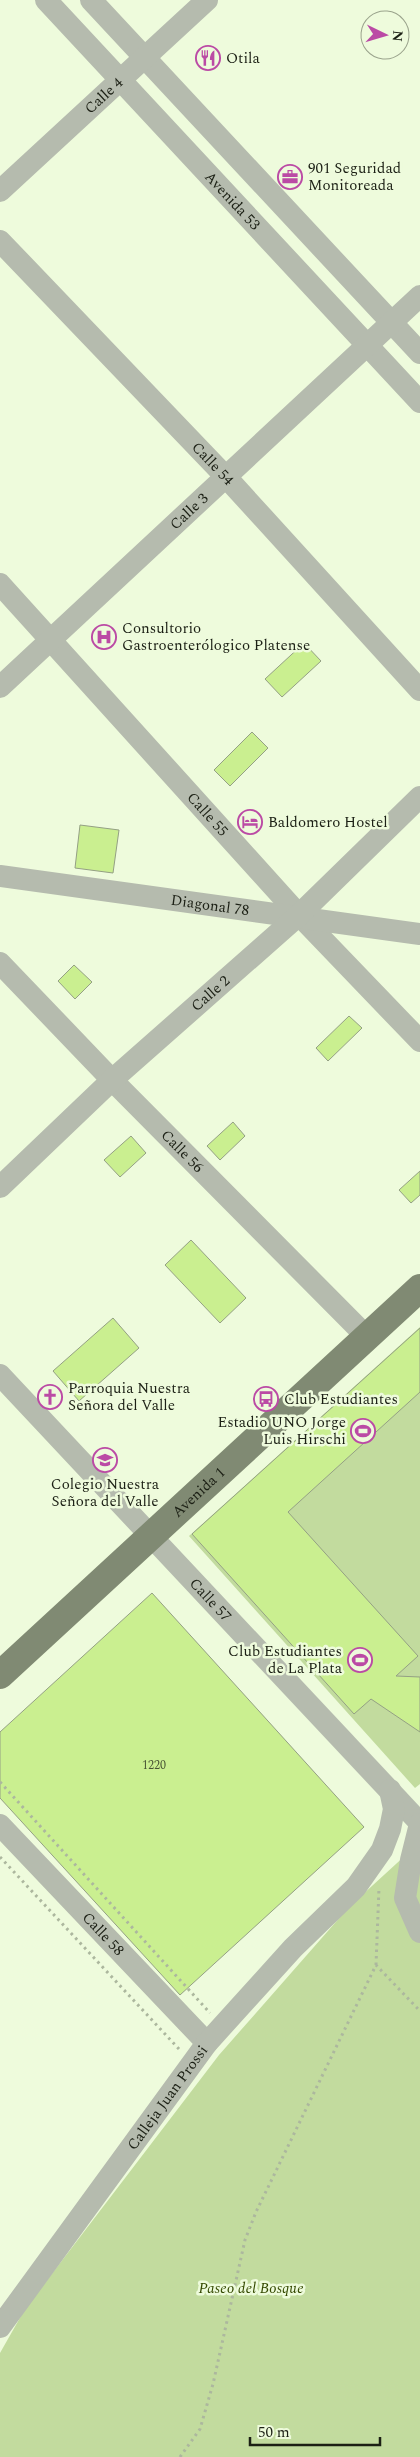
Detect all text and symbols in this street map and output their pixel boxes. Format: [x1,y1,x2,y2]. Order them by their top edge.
north arrow [360,10,410,60]
text: N [386,29,408,43]
restaurant icon: Otila [195,45,221,71]
place label: Otila [226,47,261,70]
street label: Calle 4 [79,72,129,120]
place label: 901 Seguridad Monitoreada [308,157,401,197]
office icon: 901 Seguridad Monitoreada [277,164,303,190]
street label: Avenida 53 [199,166,266,236]
street label: Calle 54 [186,437,240,491]
street label: Calle 3 [165,487,214,536]
place label: Consultorio Gastroenterólogico Platense [122,617,310,657]
hospital icon: Consultorio Gastroenterólogico Platense [91,624,117,650]
street label: Calle 55 [181,787,234,842]
hotel icon: Baldomero Hostel [237,809,263,835]
place label: Baldomero Hostel [268,811,388,834]
street label: Diagonal 78 [169,889,251,922]
street label: Calle 2 [186,970,235,1017]
street label: Calle 56 [155,1124,209,1179]
place label: Parroquia Nuestra Señora del Valle [68,1377,191,1417]
church icon: Parroquia Nuestra Señora del Valle [37,1384,63,1410]
bus stop icon: Club Estudiantes [253,1386,279,1412]
place label: Club Estudiantes [284,1388,398,1411]
place label: Estadio UNO Jorge Luis Hirschi [217,1411,346,1451]
sports icon: Estadio UNO Jorge Luis Hirschi [350,1418,376,1444]
school or university icon: Colegio Nuestra Señora del Valle [92,1447,118,1473]
street label: Avenida 1 [167,1462,231,1523]
place label: Colegio Nuestra Señora del Valle [51,1473,160,1513]
street label: Calle 57 [184,1573,237,1627]
place label: Club Estudiantes de La Plata [228,1640,343,1680]
sports icon: Club Estudiantes de La Plata [347,1647,373,1673]
house number: 1220 [142,1756,166,1775]
street label: Calle 58 [76,1907,130,1961]
street label: Calleja Juan Prossi [122,2040,214,2155]
park label: Paseo del Bosque [198,2277,304,2300]
scale bar [250,2414,380,2446]
text: 50 m [258,2421,290,2444]

